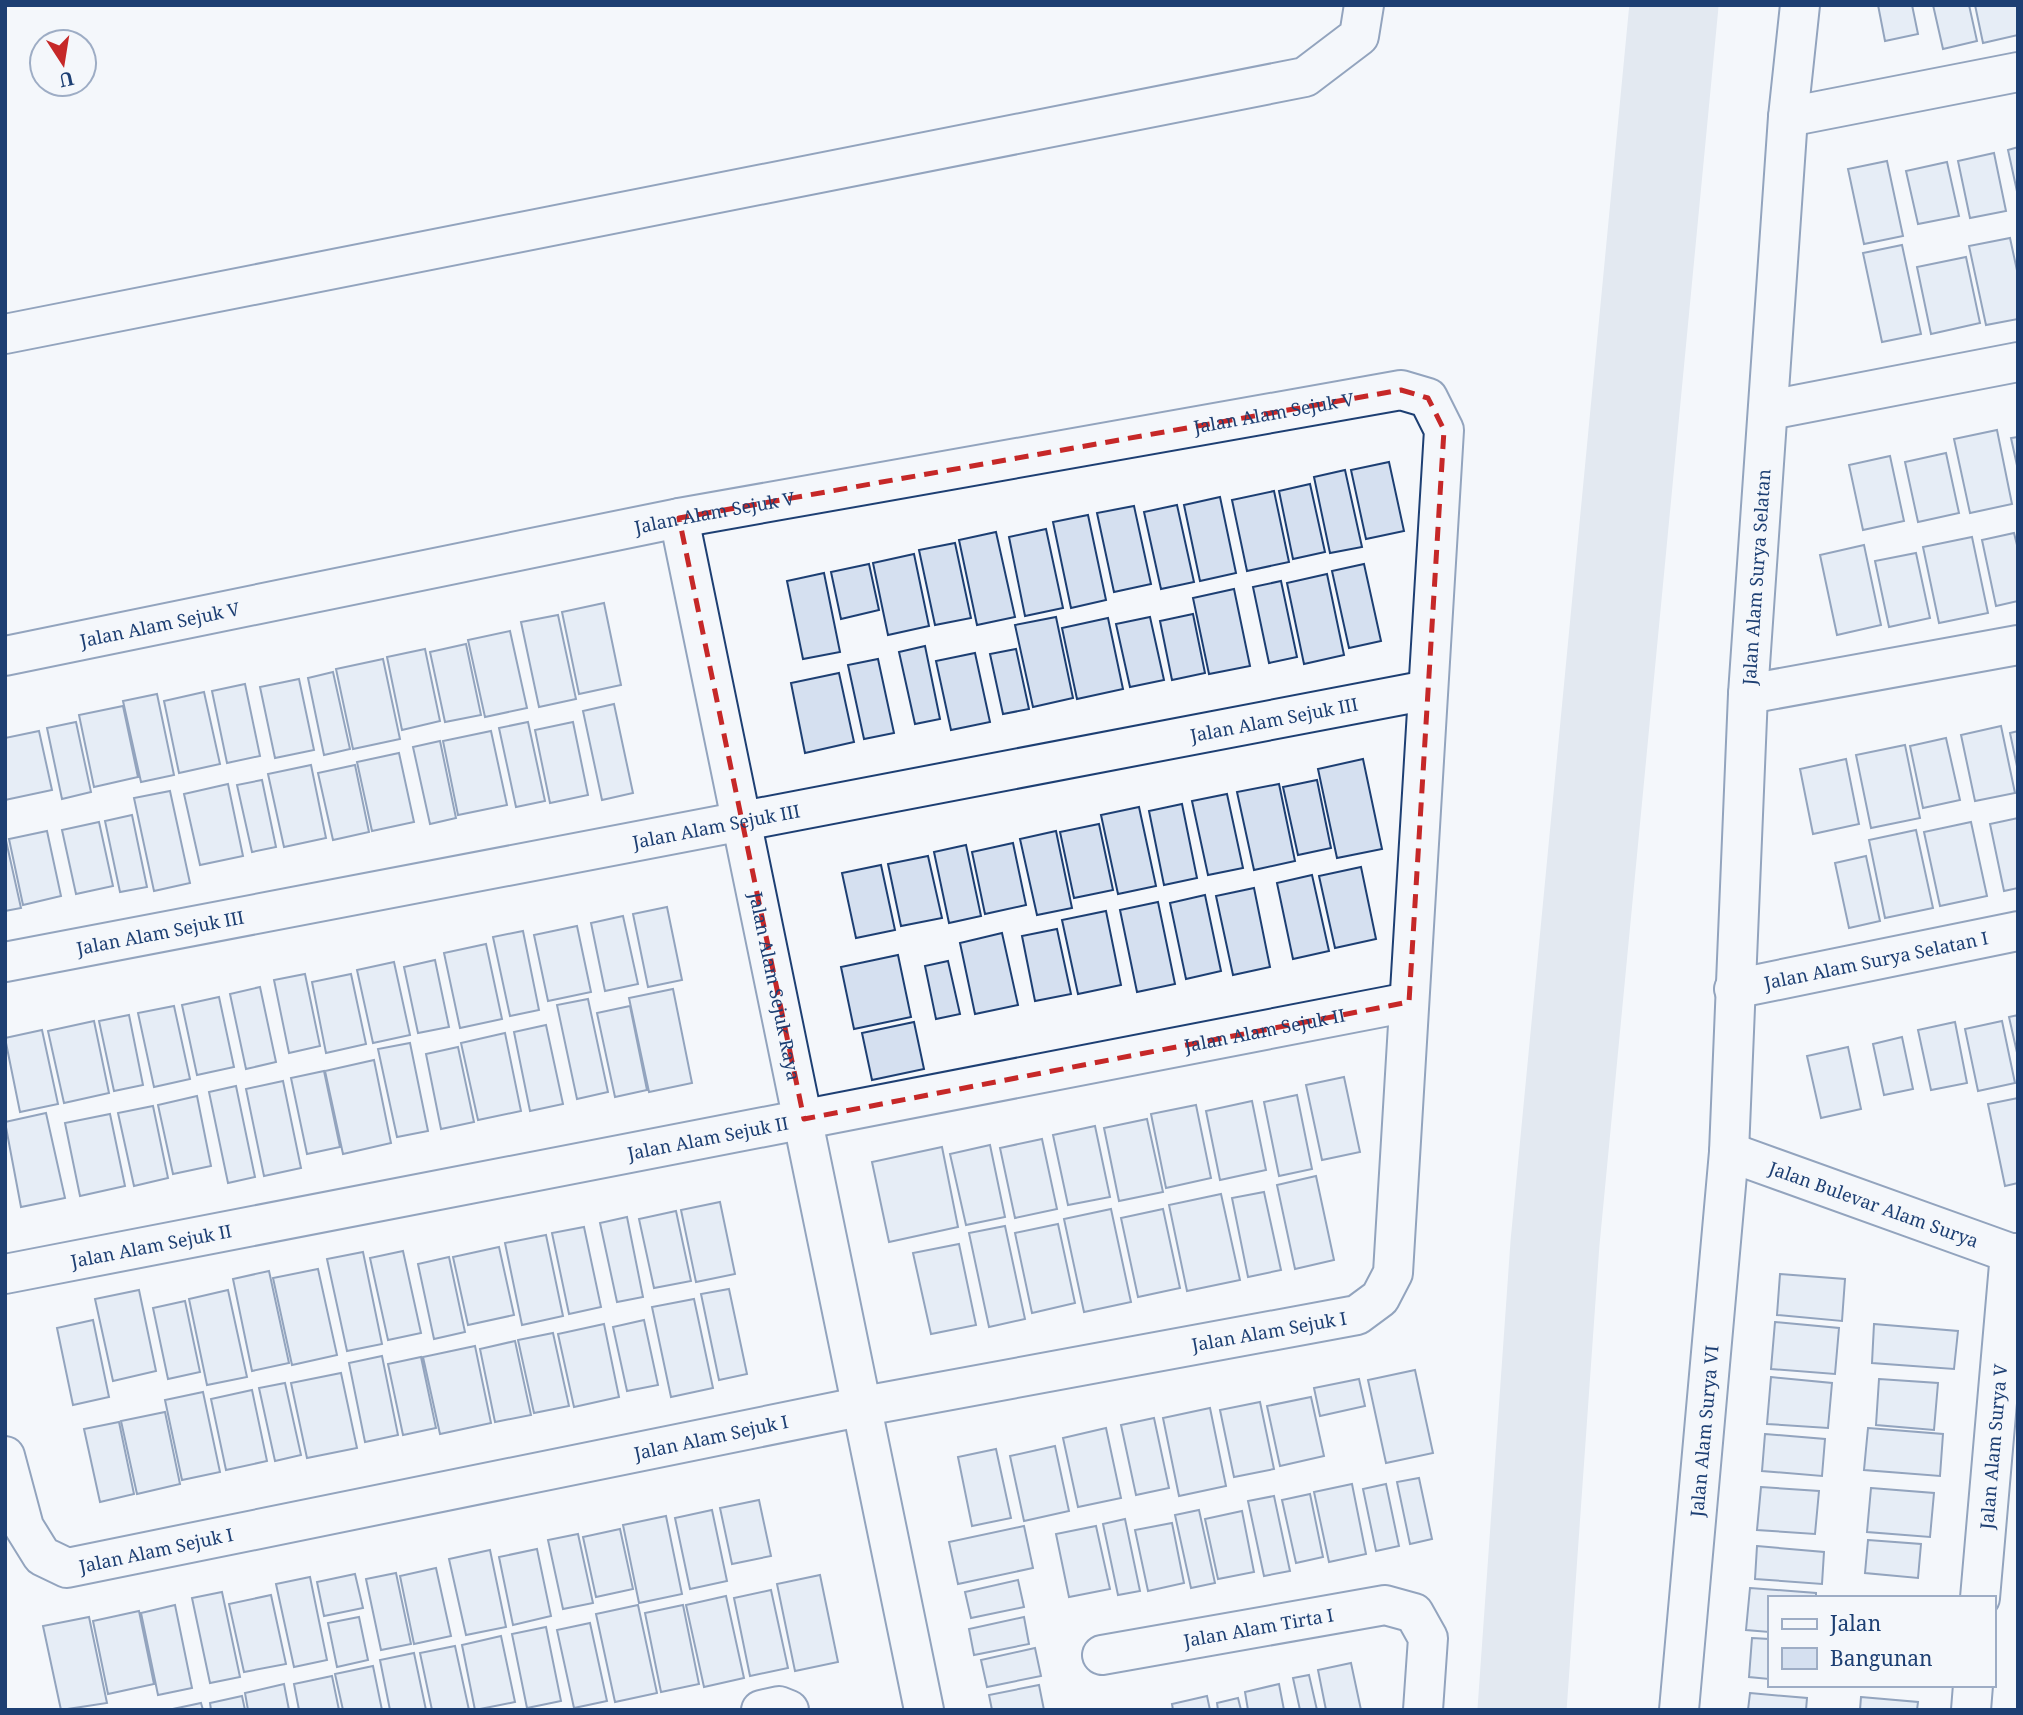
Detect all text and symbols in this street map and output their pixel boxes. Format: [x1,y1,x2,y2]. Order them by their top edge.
north arrow [28,28,98,98]
text: U [57,65,76,94]
street label: Jalan Alam Sejuk V [1191,386,1357,439]
street label: Jalan Alam Surya Selatan [1737,468,1776,687]
street label: Jalan Alam Sejuk V [631,486,797,539]
street label: Jalan Alam Sejuk V [77,596,243,653]
street label: Jalan Alam Sejuk III [1187,692,1360,747]
street label: Jalan Alam Sejuk III [629,798,802,854]
street label: Jalan Alam Sejuk Raya [744,889,806,1083]
street label: Jalan Alam Sejuk III [73,905,246,960]
street label: Jalan Alam Surya Selatan I [1761,925,1990,995]
street label: Jalan Alam Sejuk II [1181,1003,1347,1057]
street label: Jalan Alam Sejuk II [624,1110,790,1165]
street label: Jalan Bulevar Alam Surya [1765,1155,1982,1253]
street label: Jalan Alam Sejuk II [68,1218,234,1273]
street label: Jalan Alam Sejuk I [1189,1306,1348,1357]
street label: Jalan Alam Surya VI [1684,1344,1724,1519]
street label: Jalan Alam Surya V [1974,1362,2012,1531]
street label: Jalan Alam Sejuk I [631,1409,790,1465]
street label: Jalan Alam Sejuk I [76,1522,235,1578]
legend [1768,1596,1995,1687]
street label: Jalan Alam Tirta I [1181,1602,1335,1653]
text: Jalan [1829,1609,1881,1637]
text: Bangunan [1830,1644,1933,1672]

